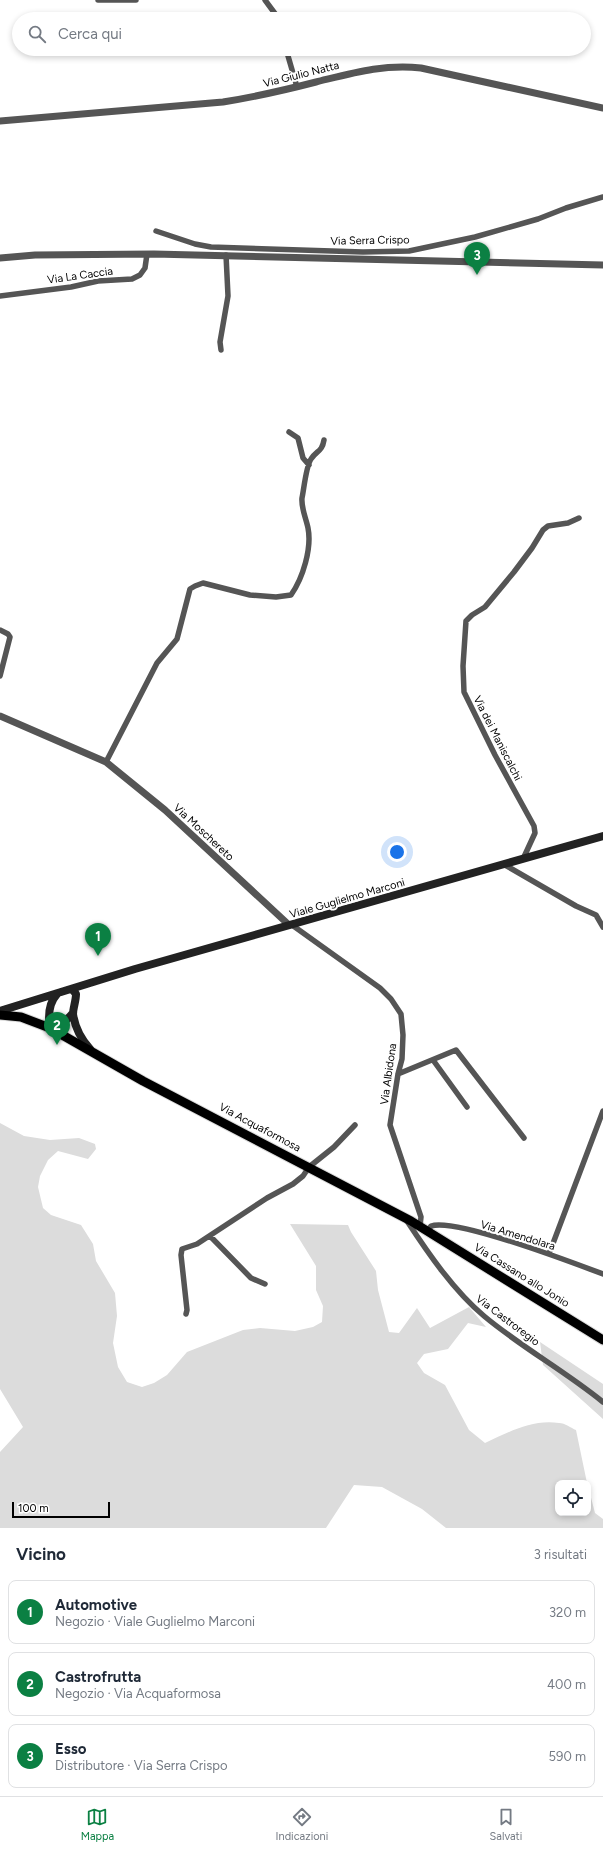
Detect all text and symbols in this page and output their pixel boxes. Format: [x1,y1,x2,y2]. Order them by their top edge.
search box [12,12,591,56]
icon: search [26,23,48,45]
text: Cerca qui [58,25,122,43]
street label: Via Giulio Natta [262,59,340,90]
street label: Via Serra Crispo [330,233,410,248]
pin: 3 [464,242,490,275]
street label: Via La Caccia [46,264,114,287]
street label: Via dei Maniscalchi [471,694,525,783]
street label: Via Moschereto [171,801,236,864]
your location [387,842,407,862]
street label: Viale Guglielmo Marconi [288,876,406,921]
pin: 1 [85,923,111,956]
pin: 2 [44,1012,70,1045]
street label: Via Albidona [378,1042,399,1106]
street label: Via Acquaformosa [217,1100,303,1154]
street label: Via Amendolara [479,1218,557,1253]
street label: Via Cassano allo Jonio [472,1241,572,1310]
street label: Via Castroregio [473,1292,542,1349]
map controls [555,1480,591,1516]
button: locate [555,1480,591,1516]
scale bar [12,1500,110,1519]
text: 100 m [18,1502,49,1515]
text: Vicino [16,1544,66,1564]
text: 3 risultati [534,1547,587,1562]
text: Automotive [55,1596,137,1614]
text: 1 [27,1605,33,1620]
text: 320 m [549,1605,586,1620]
text: Negozio · Viale Guglielmo Marconi [55,1614,255,1629]
text: Castrofrutta [55,1668,141,1686]
text: 2 [26,1677,34,1692]
text: 400 m [547,1677,586,1692]
text: Negozio · Via Acquaformosa [55,1686,221,1701]
text: Esso [55,1740,87,1758]
text: 3 [26,1749,34,1764]
text: 590 m [549,1749,586,1764]
text: Distributore · Via Serra Crispo [55,1758,228,1773]
tab: Mappa [81,1806,114,1843]
tab: Indicazioni [276,1806,328,1843]
tab: Salvati [490,1806,522,1843]

